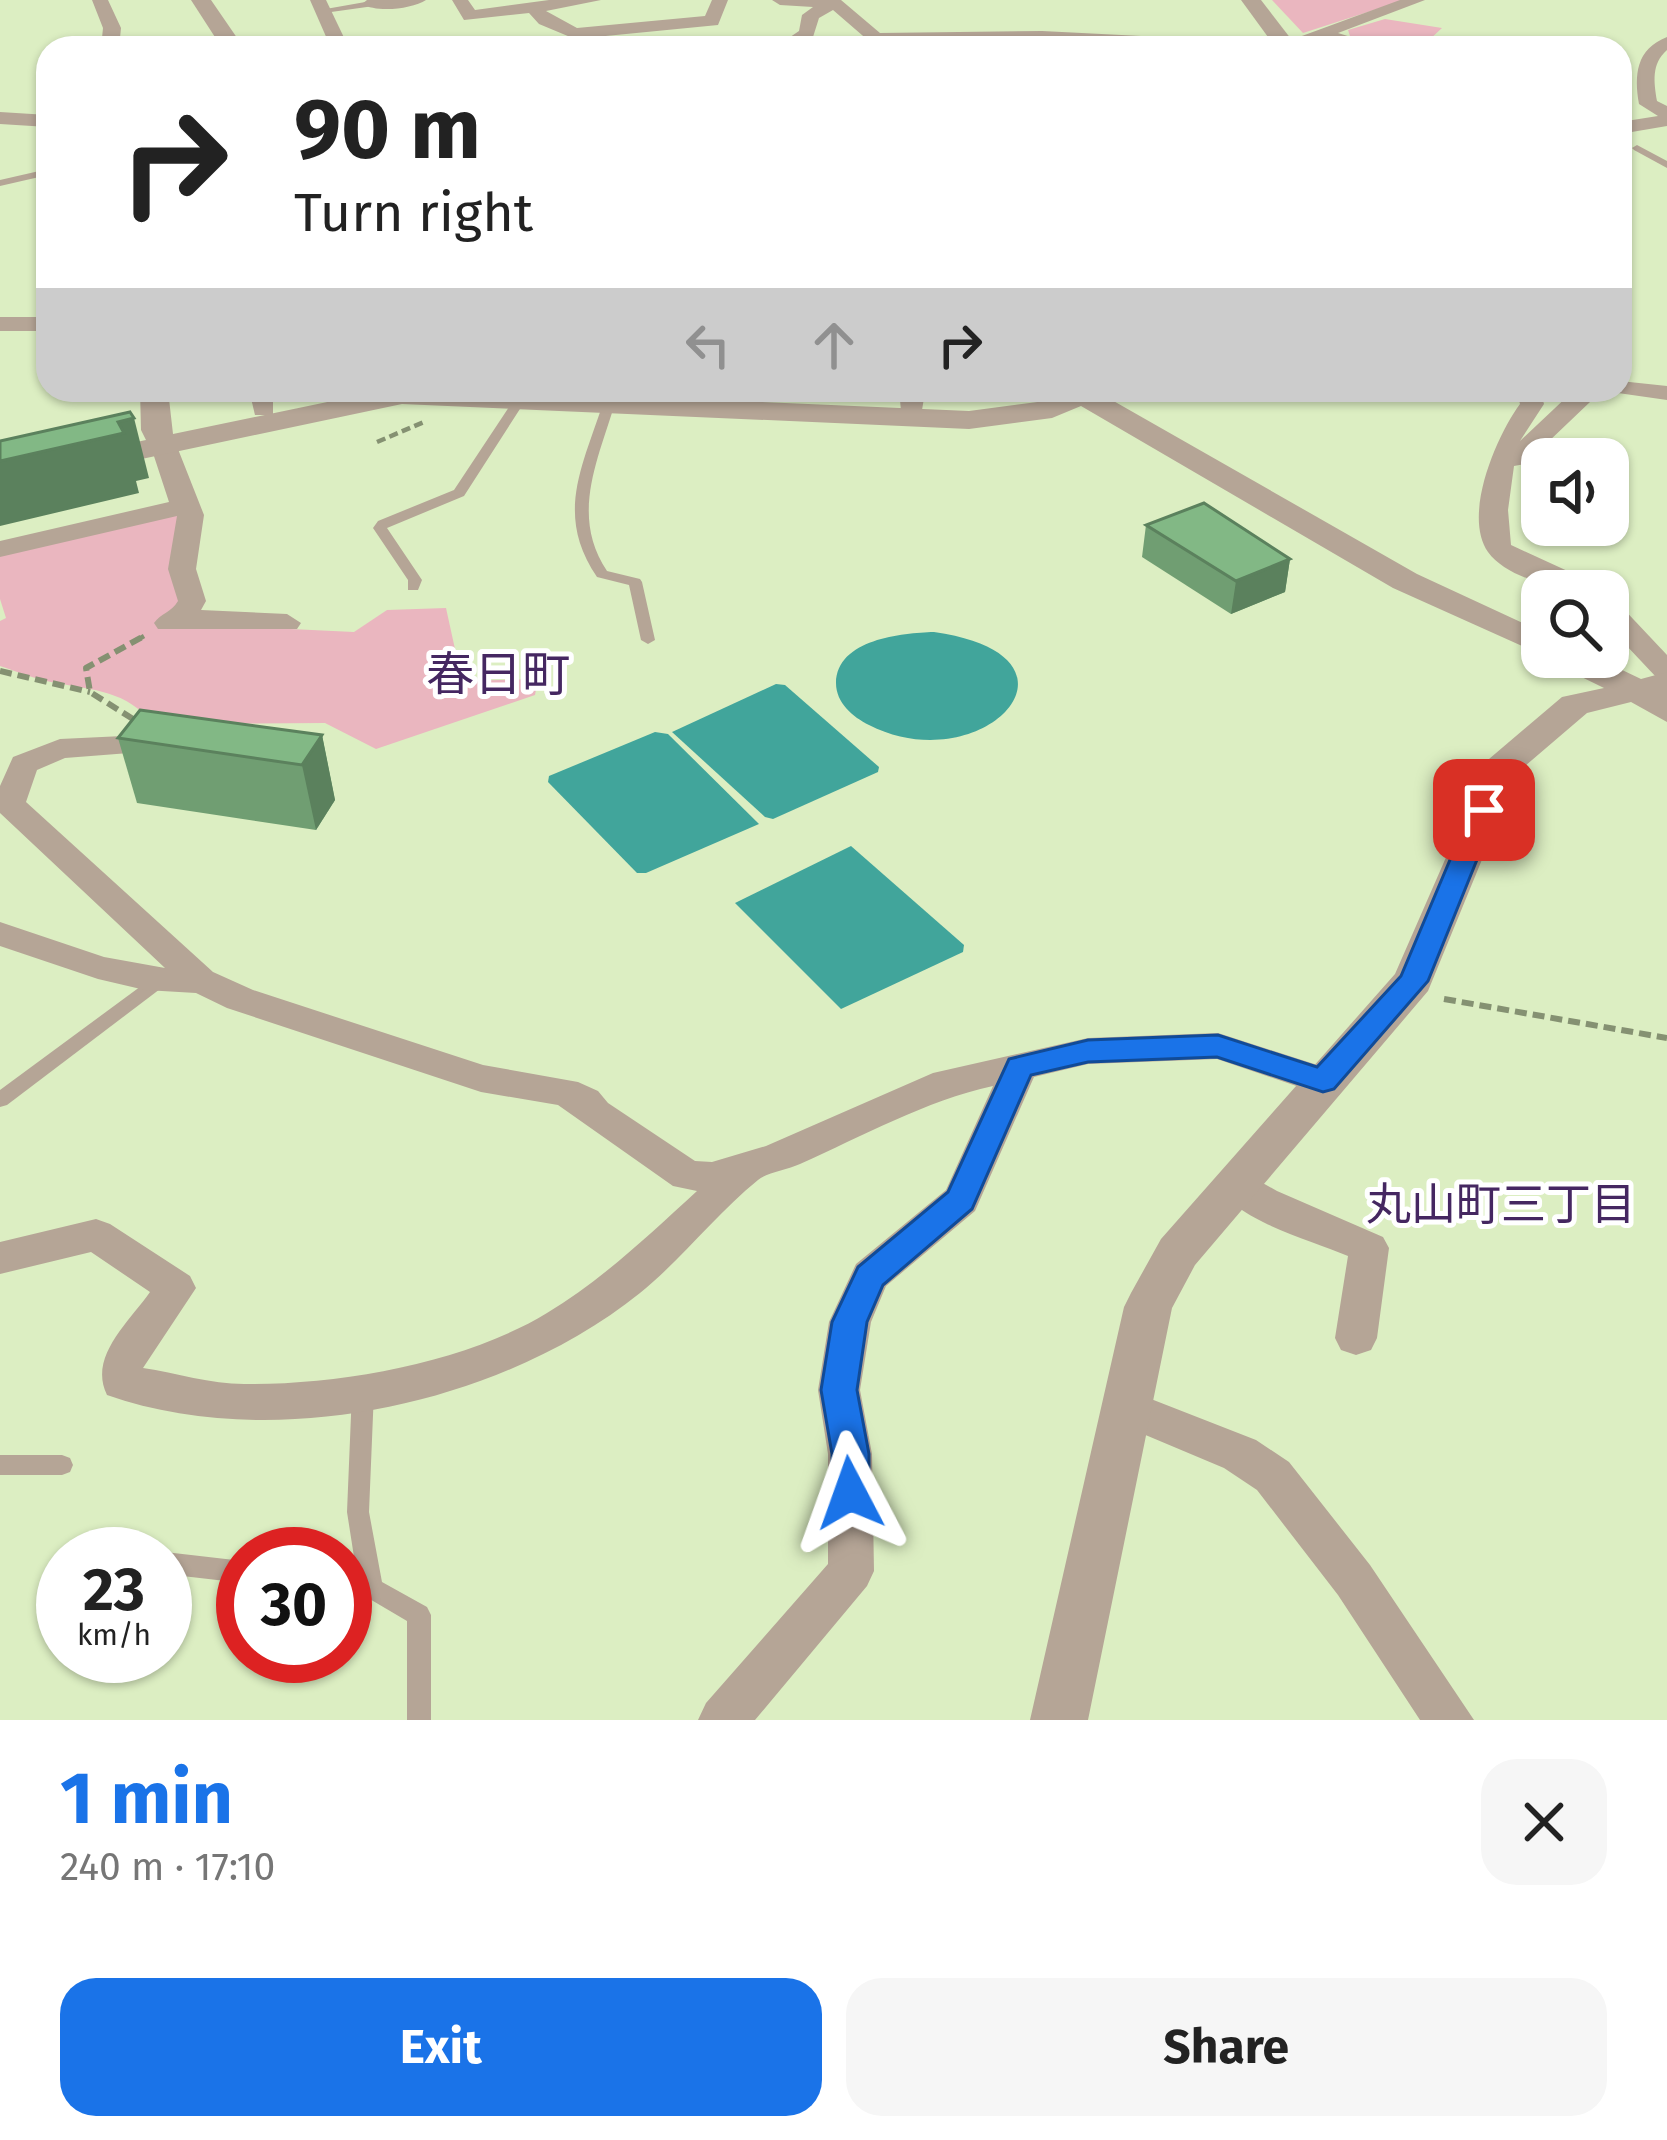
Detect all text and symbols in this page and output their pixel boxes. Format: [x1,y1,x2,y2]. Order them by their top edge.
text: 90 m [294,79,481,180]
icon: right [96,84,252,240]
text: Turn right [294,181,533,245]
icon: left [675,312,741,378]
icon: ahead [801,312,867,378]
icon: right [927,312,993,378]
map controls [1521,438,1629,678]
button: sound [1521,438,1629,546]
button: search [1521,570,1629,678]
district label: 春日町 [426,646,570,704]
pin [1433,759,1535,861]
icon: arrive [1451,777,1517,843]
district label: 丸山町三丁目 [1366,1178,1636,1232]
position arrow [787,1430,913,1556]
speed limit sign: 30 [216,1527,372,1683]
text: 23 [83,1554,145,1626]
text: km/h [77,1617,151,1653]
text: 1 min [60,1756,233,1842]
button: close [1481,1759,1607,1885]
text: 240 m · 17:10 [60,1844,275,1890]
button: Exit [60,1978,822,2116]
button: Share [846,1978,1607,2116]

